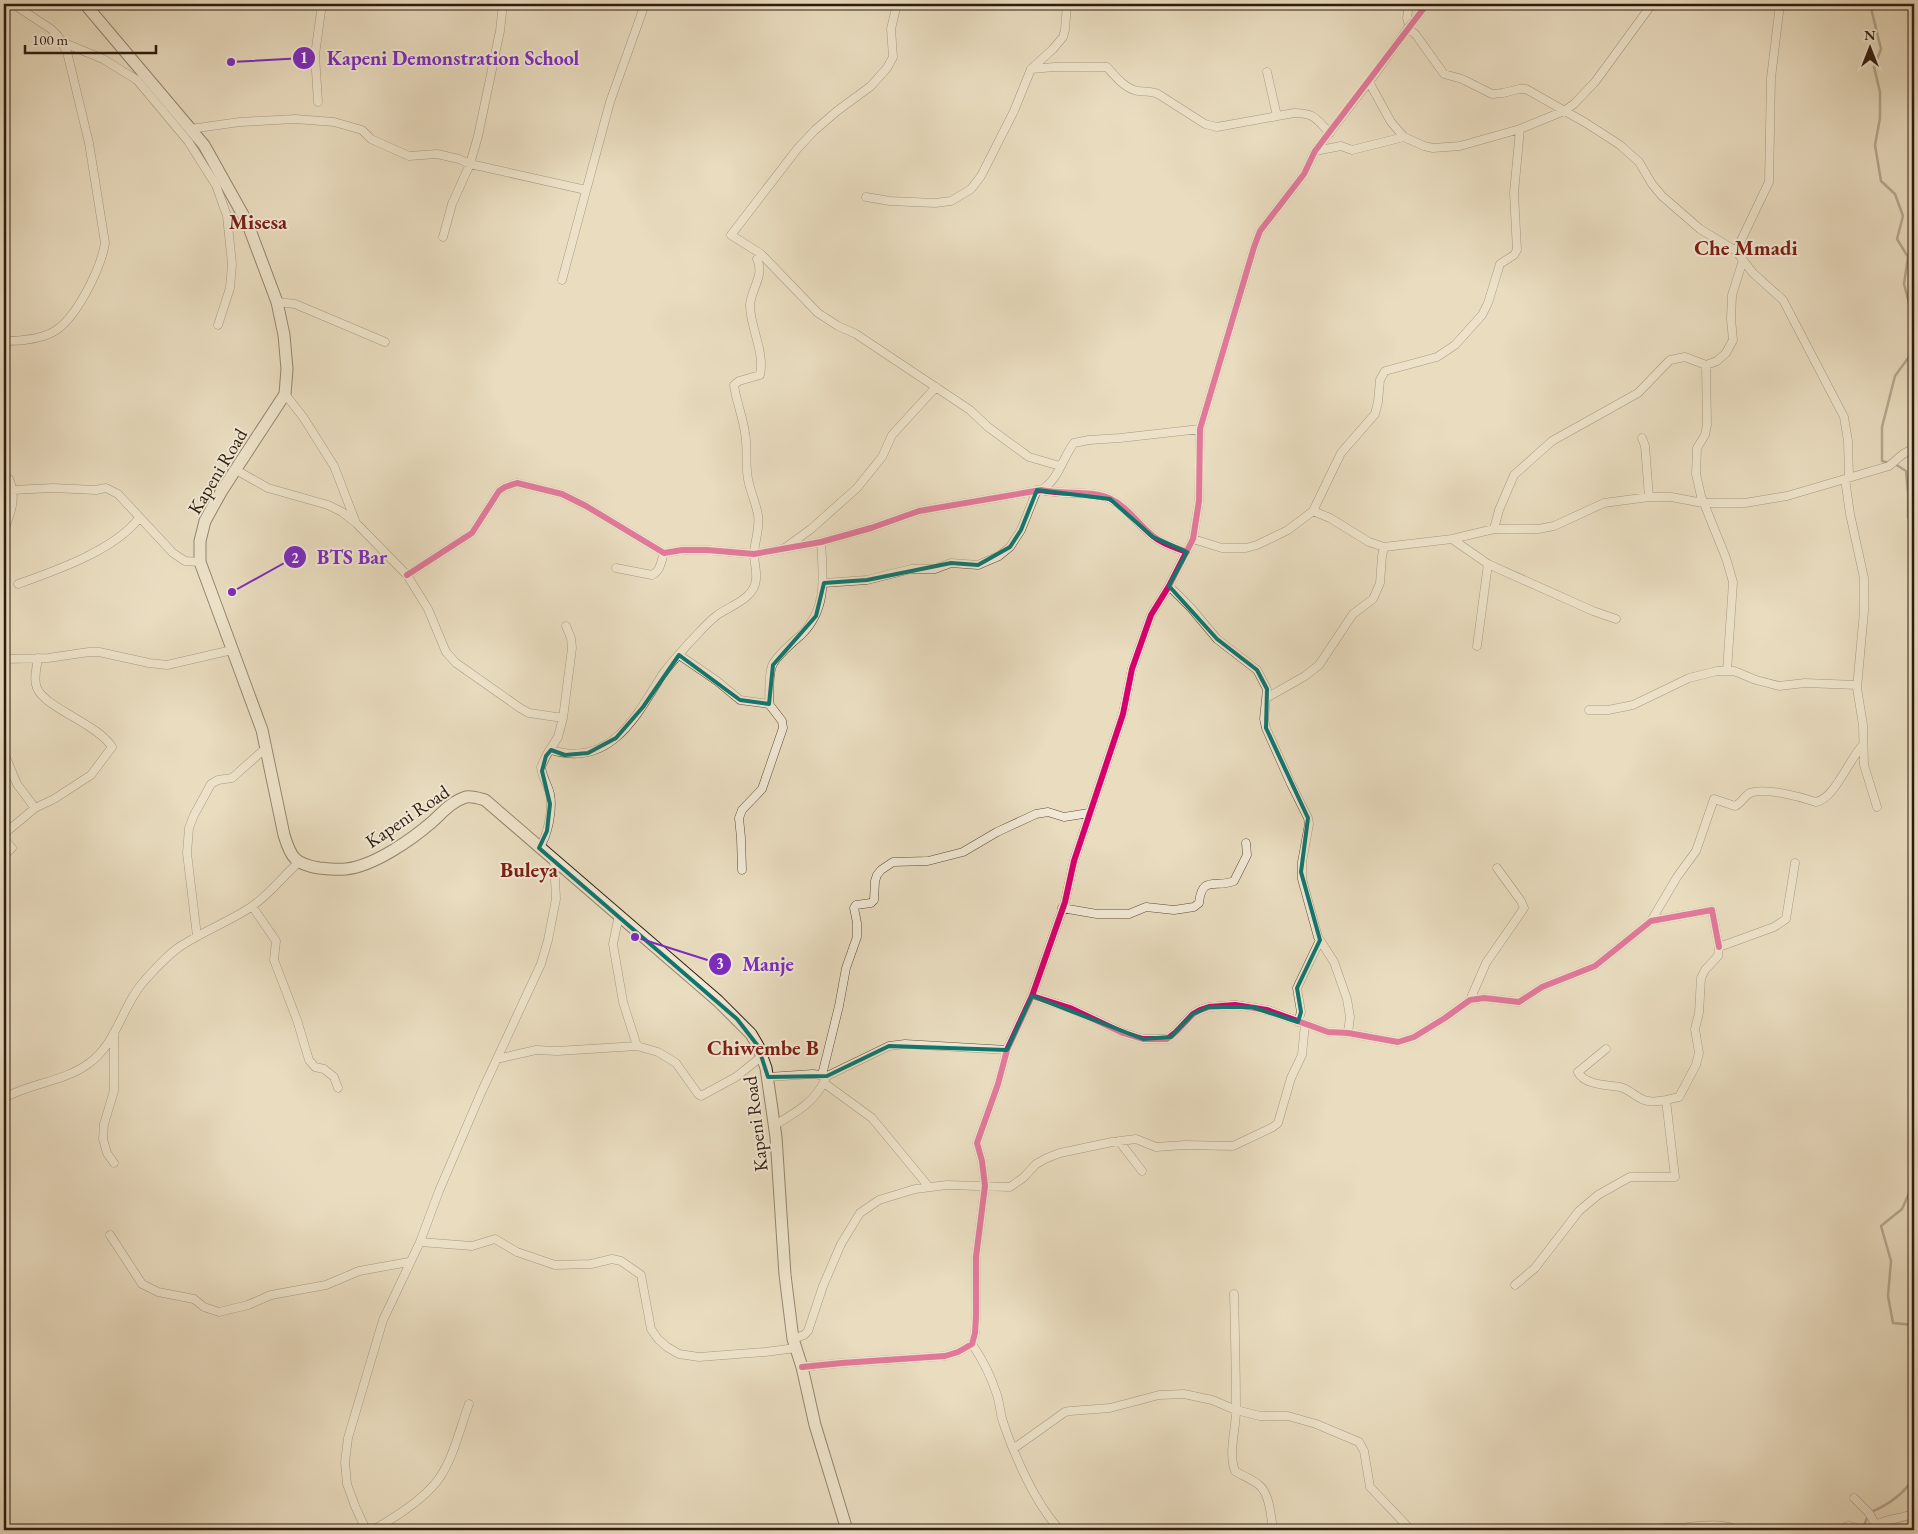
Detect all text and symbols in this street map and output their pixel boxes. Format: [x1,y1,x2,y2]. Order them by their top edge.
scale bar [25,22,156,54]
north arrow [1846,22,1896,72]
text: N [1864,26,1876,44]
text: 100 m [32,30,69,49]
callout: Kapeni Demonstration School [291,40,589,75]
text: Kapeni Demonstration School [327,45,580,71]
text: 1 [300,48,308,67]
district label: Misesa [229,208,288,235]
district label: Che Mmadi [1694,234,1798,261]
street label: Kapeni Road [182,423,253,519]
callout: BTS Bar [282,540,398,575]
text: BTS Bar [317,544,388,570]
text: 2 [291,548,299,567]
street label: Kapeni Road [360,779,454,854]
district label: Buleya [500,856,559,883]
callout: Manje [707,947,804,982]
text: Manje [742,951,794,977]
text: 3 [716,954,724,973]
district label: Chiwembe B [707,1034,819,1061]
street label: Kapeni Road [737,1074,774,1173]

